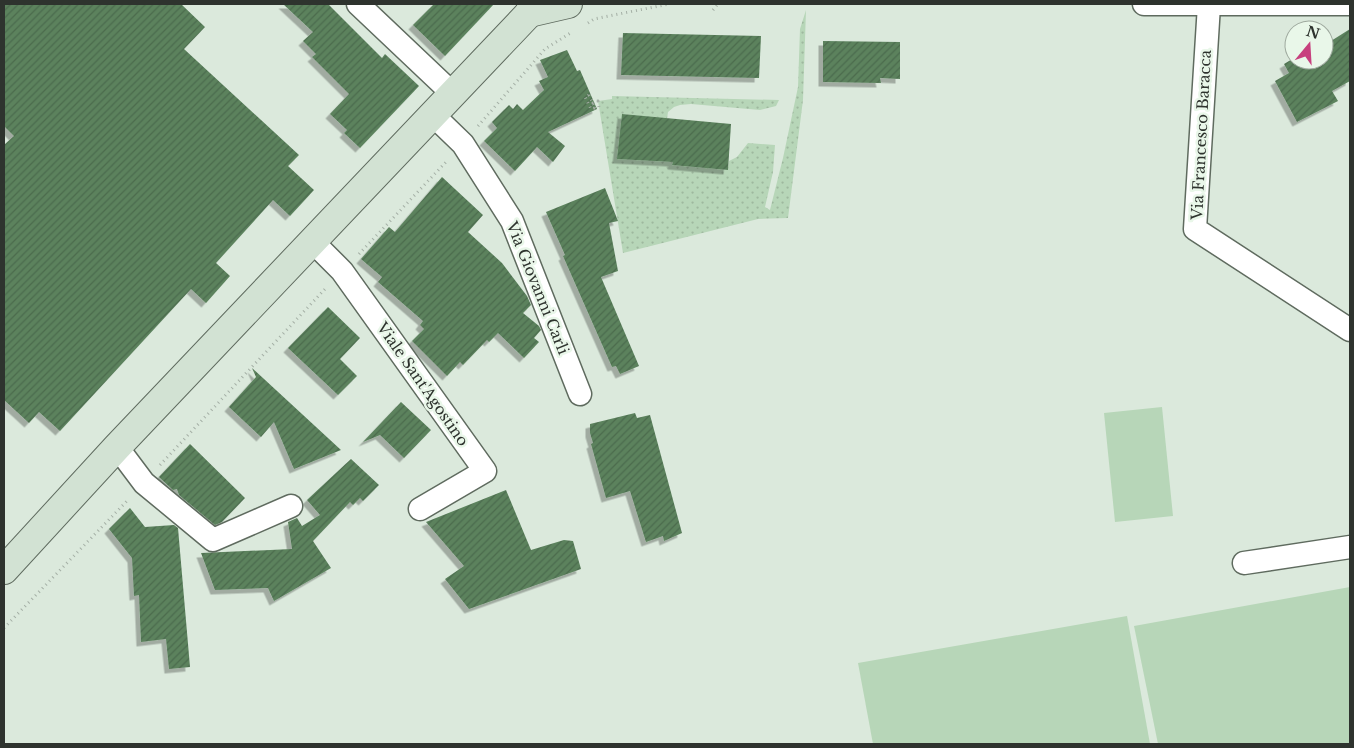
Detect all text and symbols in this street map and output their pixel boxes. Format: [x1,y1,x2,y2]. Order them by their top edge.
north arrow [1284,20,1334,70]
text: N [1304,22,1322,43]
street label: Via Francesco Baracca [1187,49,1215,221]
street label: Via Giovanni Carli [502,218,573,357]
street label: Viale Sant'Agostino [372,318,473,450]

